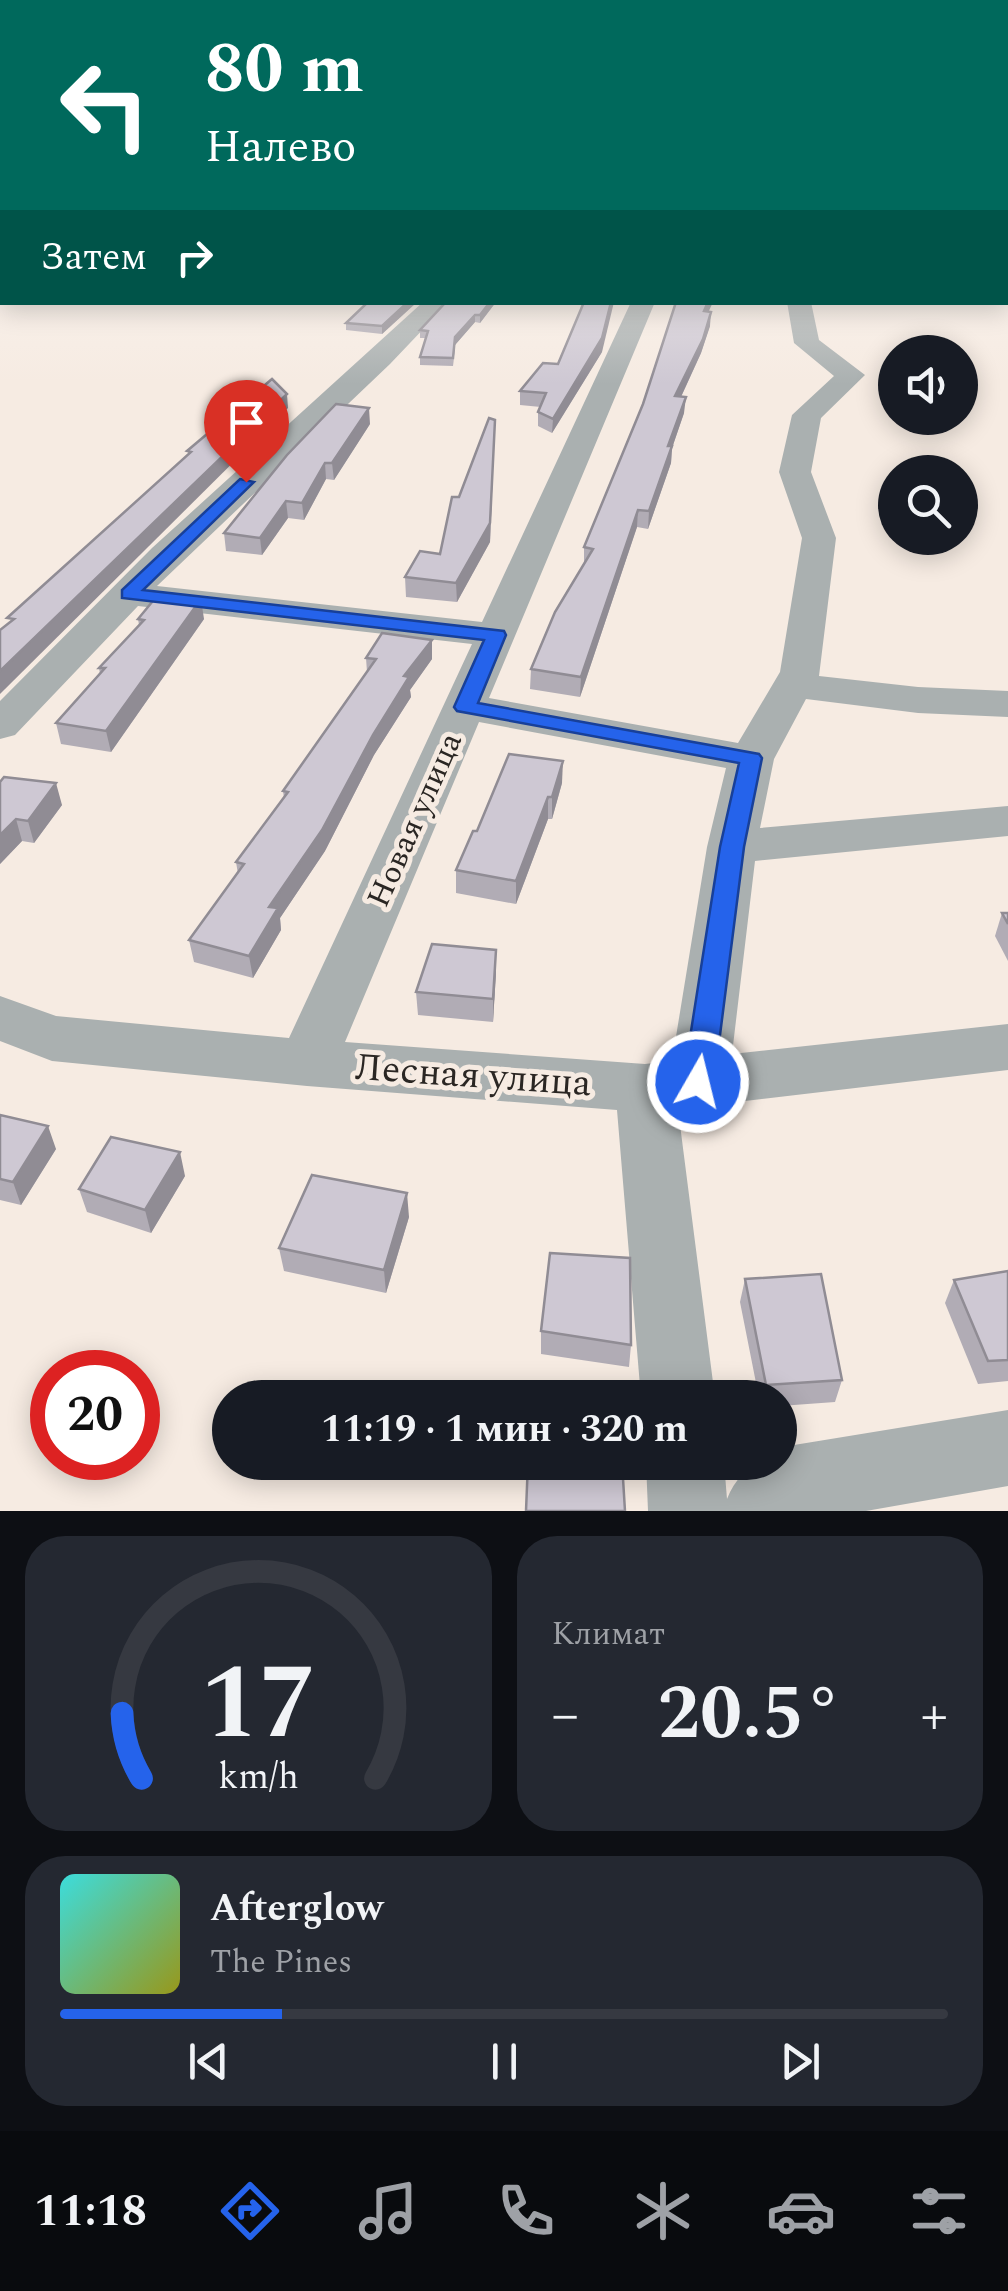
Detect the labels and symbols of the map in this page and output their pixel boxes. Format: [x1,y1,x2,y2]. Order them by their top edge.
pin [204,380,289,483]
street label: Новая улица [355,724,476,915]
position arrow [646,1030,750,1134]
street label: Лесная улица [353,1039,594,1113]
speed limit sign: 20 [30,1350,160,1480]

